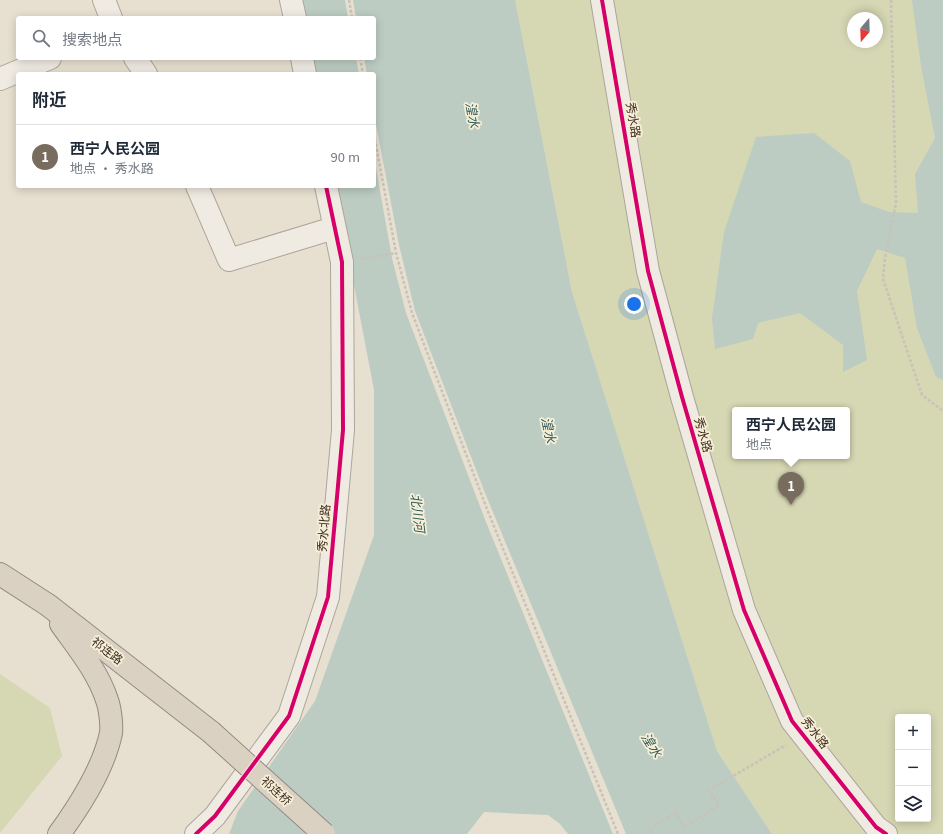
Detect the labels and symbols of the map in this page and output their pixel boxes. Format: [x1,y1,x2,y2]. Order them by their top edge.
north arrow [847,12,883,48]
water label: 湟水 [462,100,485,130]
street label: 秀水路 [623,101,646,139]
your location [624,294,644,314]
water label: 湟水 [537,415,562,446]
street label: 秀水路 [691,415,718,454]
pin: 1 [778,472,804,505]
water label: 北川河 [407,492,431,536]
street label: 秀水北路 [312,503,333,553]
street label: 祁连路 [89,632,127,668]
street label: 秀水路 [798,713,834,751]
water label: 湟水 [637,729,668,762]
street label: 祁连桥 [258,772,296,808]

